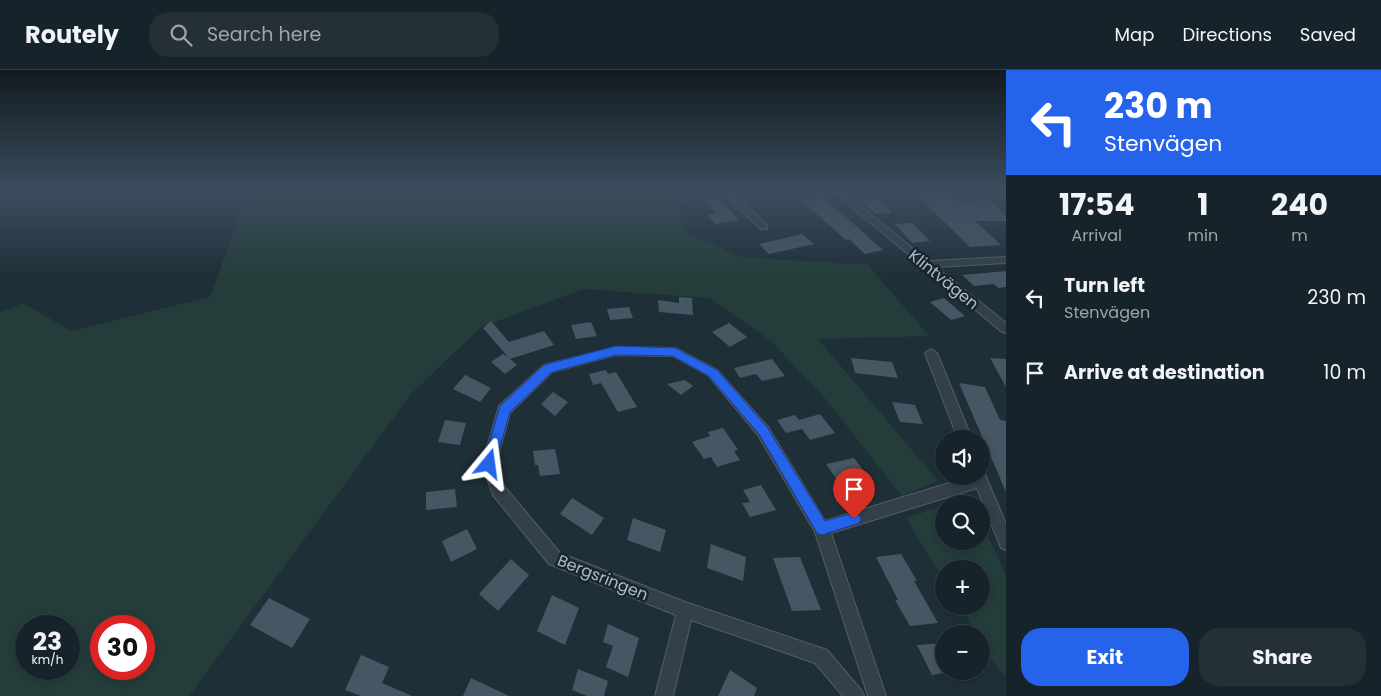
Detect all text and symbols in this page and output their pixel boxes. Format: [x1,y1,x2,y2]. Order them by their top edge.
search box [149,12,499,57]
text: Routely [25,18,119,51]
icon: search [167,21,195,49]
text: Search here [207,21,321,48]
text: Map [1115,22,1154,47]
text: Directions [1182,22,1272,47]
text: Saved [1300,22,1356,47]
text: 230 m [1104,81,1212,130]
icon: left [1021,90,1086,155]
text: Stenvägen [1104,128,1222,159]
text: 17:54 [1059,183,1135,226]
text: 1 [1197,183,1208,226]
text: 240 [1271,183,1328,226]
text: Arrival [1072,224,1122,247]
text: min [1187,224,1218,247]
text: m [1291,224,1308,247]
street label: Klintvägen [904,244,984,315]
text: Turn left [1064,272,1145,299]
icon: left [1021,284,1049,312]
text: 230 m [1307,284,1366,311]
text: Stenvägen [1064,301,1150,324]
icon: arrive [1021,359,1049,387]
text: Arrive at destination [1064,359,1265,386]
text: 10 m [1323,359,1366,386]
map controls [935,430,990,680]
button: sound [935,430,990,485]
position arrow [462,437,514,489]
pin [833,468,875,519]
icon: arrive [840,475,868,503]
button: search [935,495,990,550]
street label: Bergsringen [554,549,652,606]
button: + [935,560,990,615]
speed limit sign: 30 [90,615,155,680]
text: 23 [33,624,62,659]
button: − [935,625,990,680]
button: Exit [1021,628,1189,686]
button: Share [1199,628,1366,686]
text: km/h [32,651,63,668]

